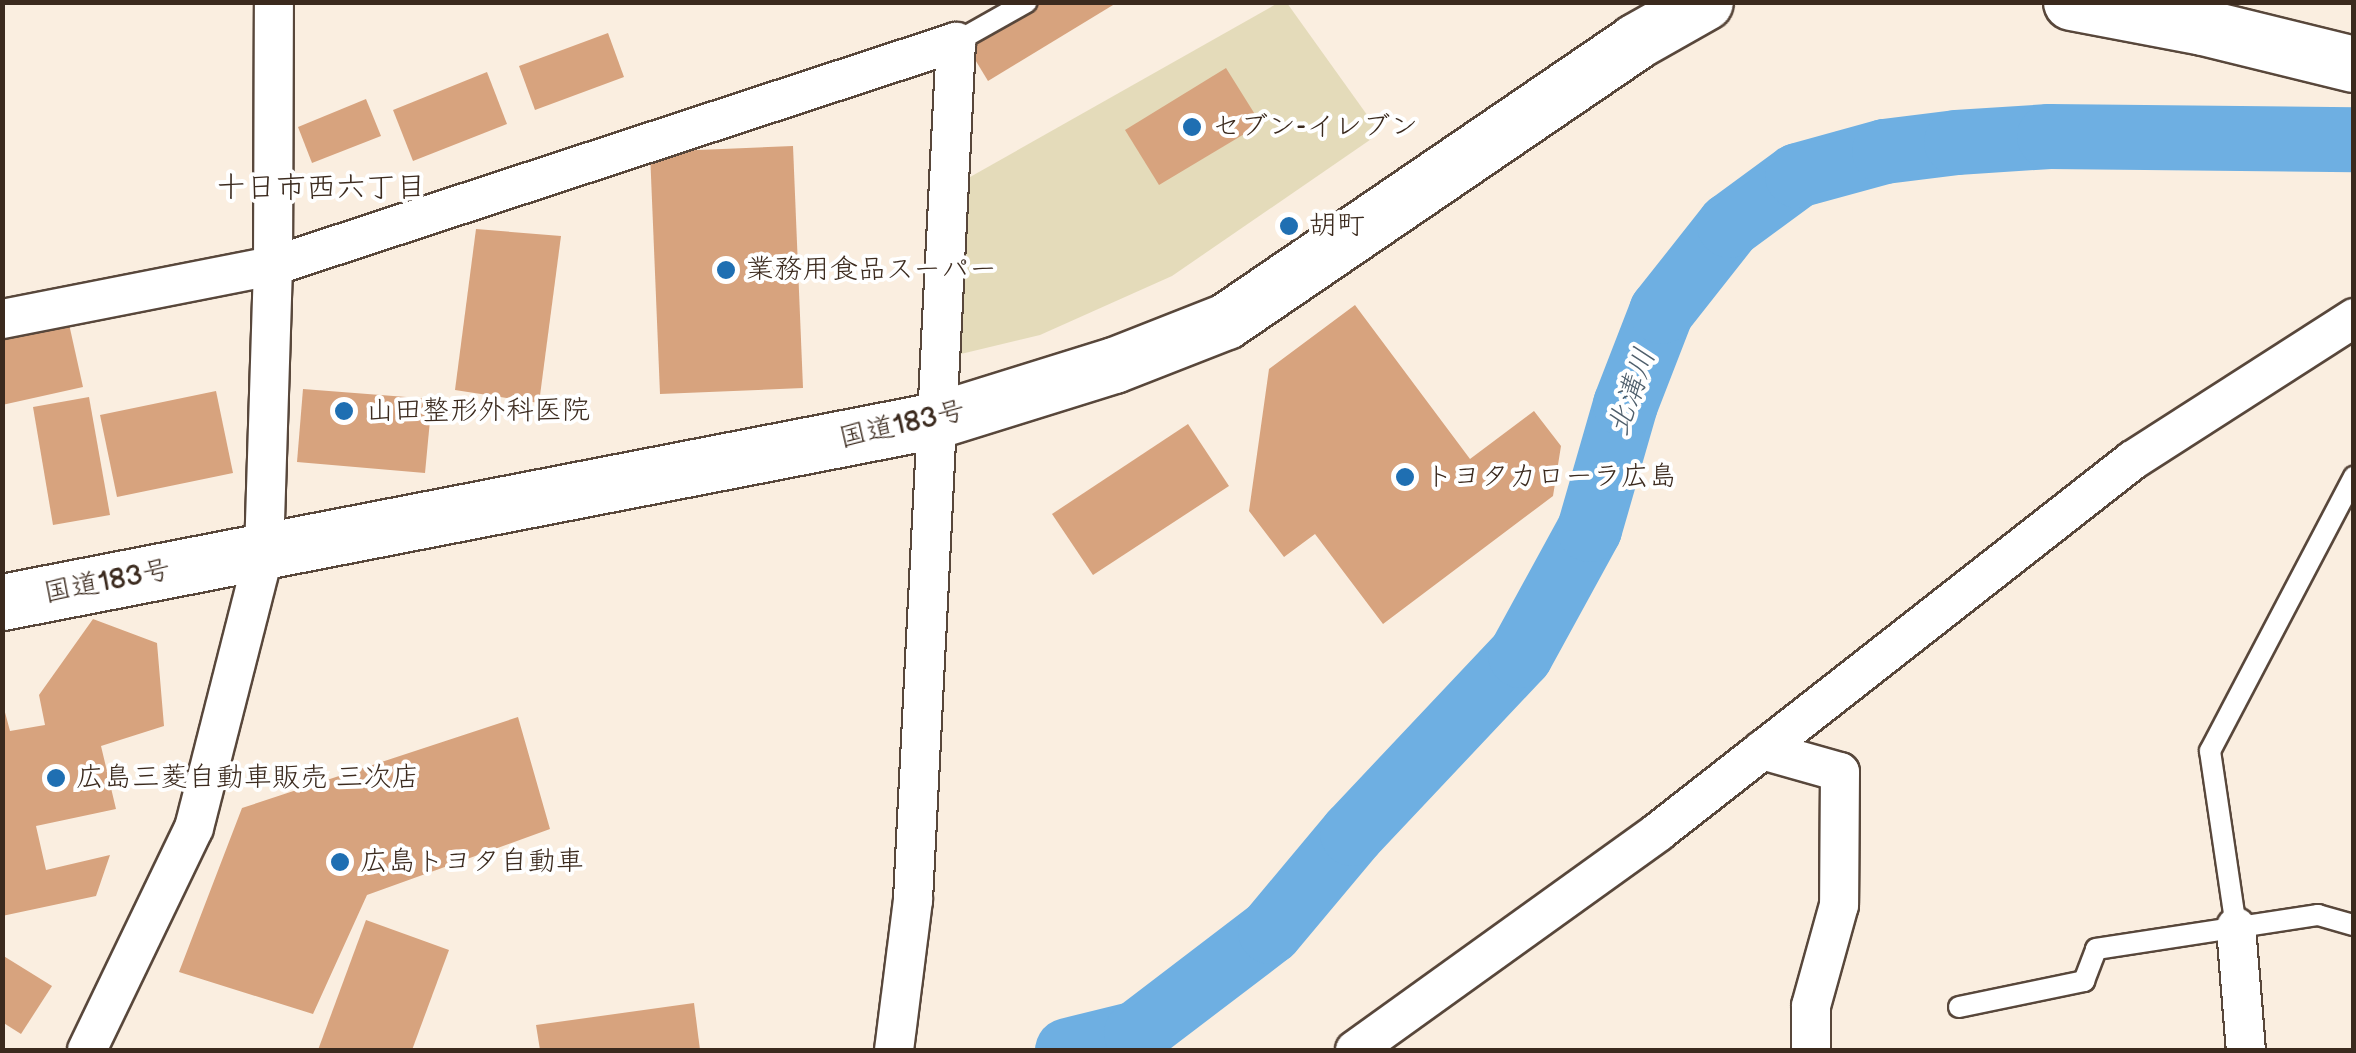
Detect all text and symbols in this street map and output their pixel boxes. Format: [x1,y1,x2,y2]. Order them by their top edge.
place label: セブン-イレブン [1212,110,1418,144]
marker: セブン-イレブン [1181,116,1203,138]
district label: 十日市西六丁目 [216,170,426,206]
place label: 胡町 [1309,209,1365,243]
marker: 胡町 [1278,215,1300,237]
place label: 業務用食品スーパー [746,253,997,287]
marker: 業務用食品スーパー [715,259,737,281]
water label: 北溝川 [1600,344,1664,440]
place label: 山田整形外科医院 [366,394,590,428]
street label: 国道183号 [836,394,968,456]
marker: 山田整形外科医院 [331,398,357,424]
place label: トヨタカローラ広島 [1425,460,1677,494]
marker: トヨタカローラ広島 [1394,466,1416,488]
street label: 国道183号 [41,553,173,611]
place label: 広島三菱自動車販売 三次店 [76,761,420,795]
marker: 広島三菱自動車販売 三次店 [45,767,67,789]
place label: 広島トヨタ自動車 [360,845,584,879]
marker: 広島トヨタ自動車 [329,851,351,873]

